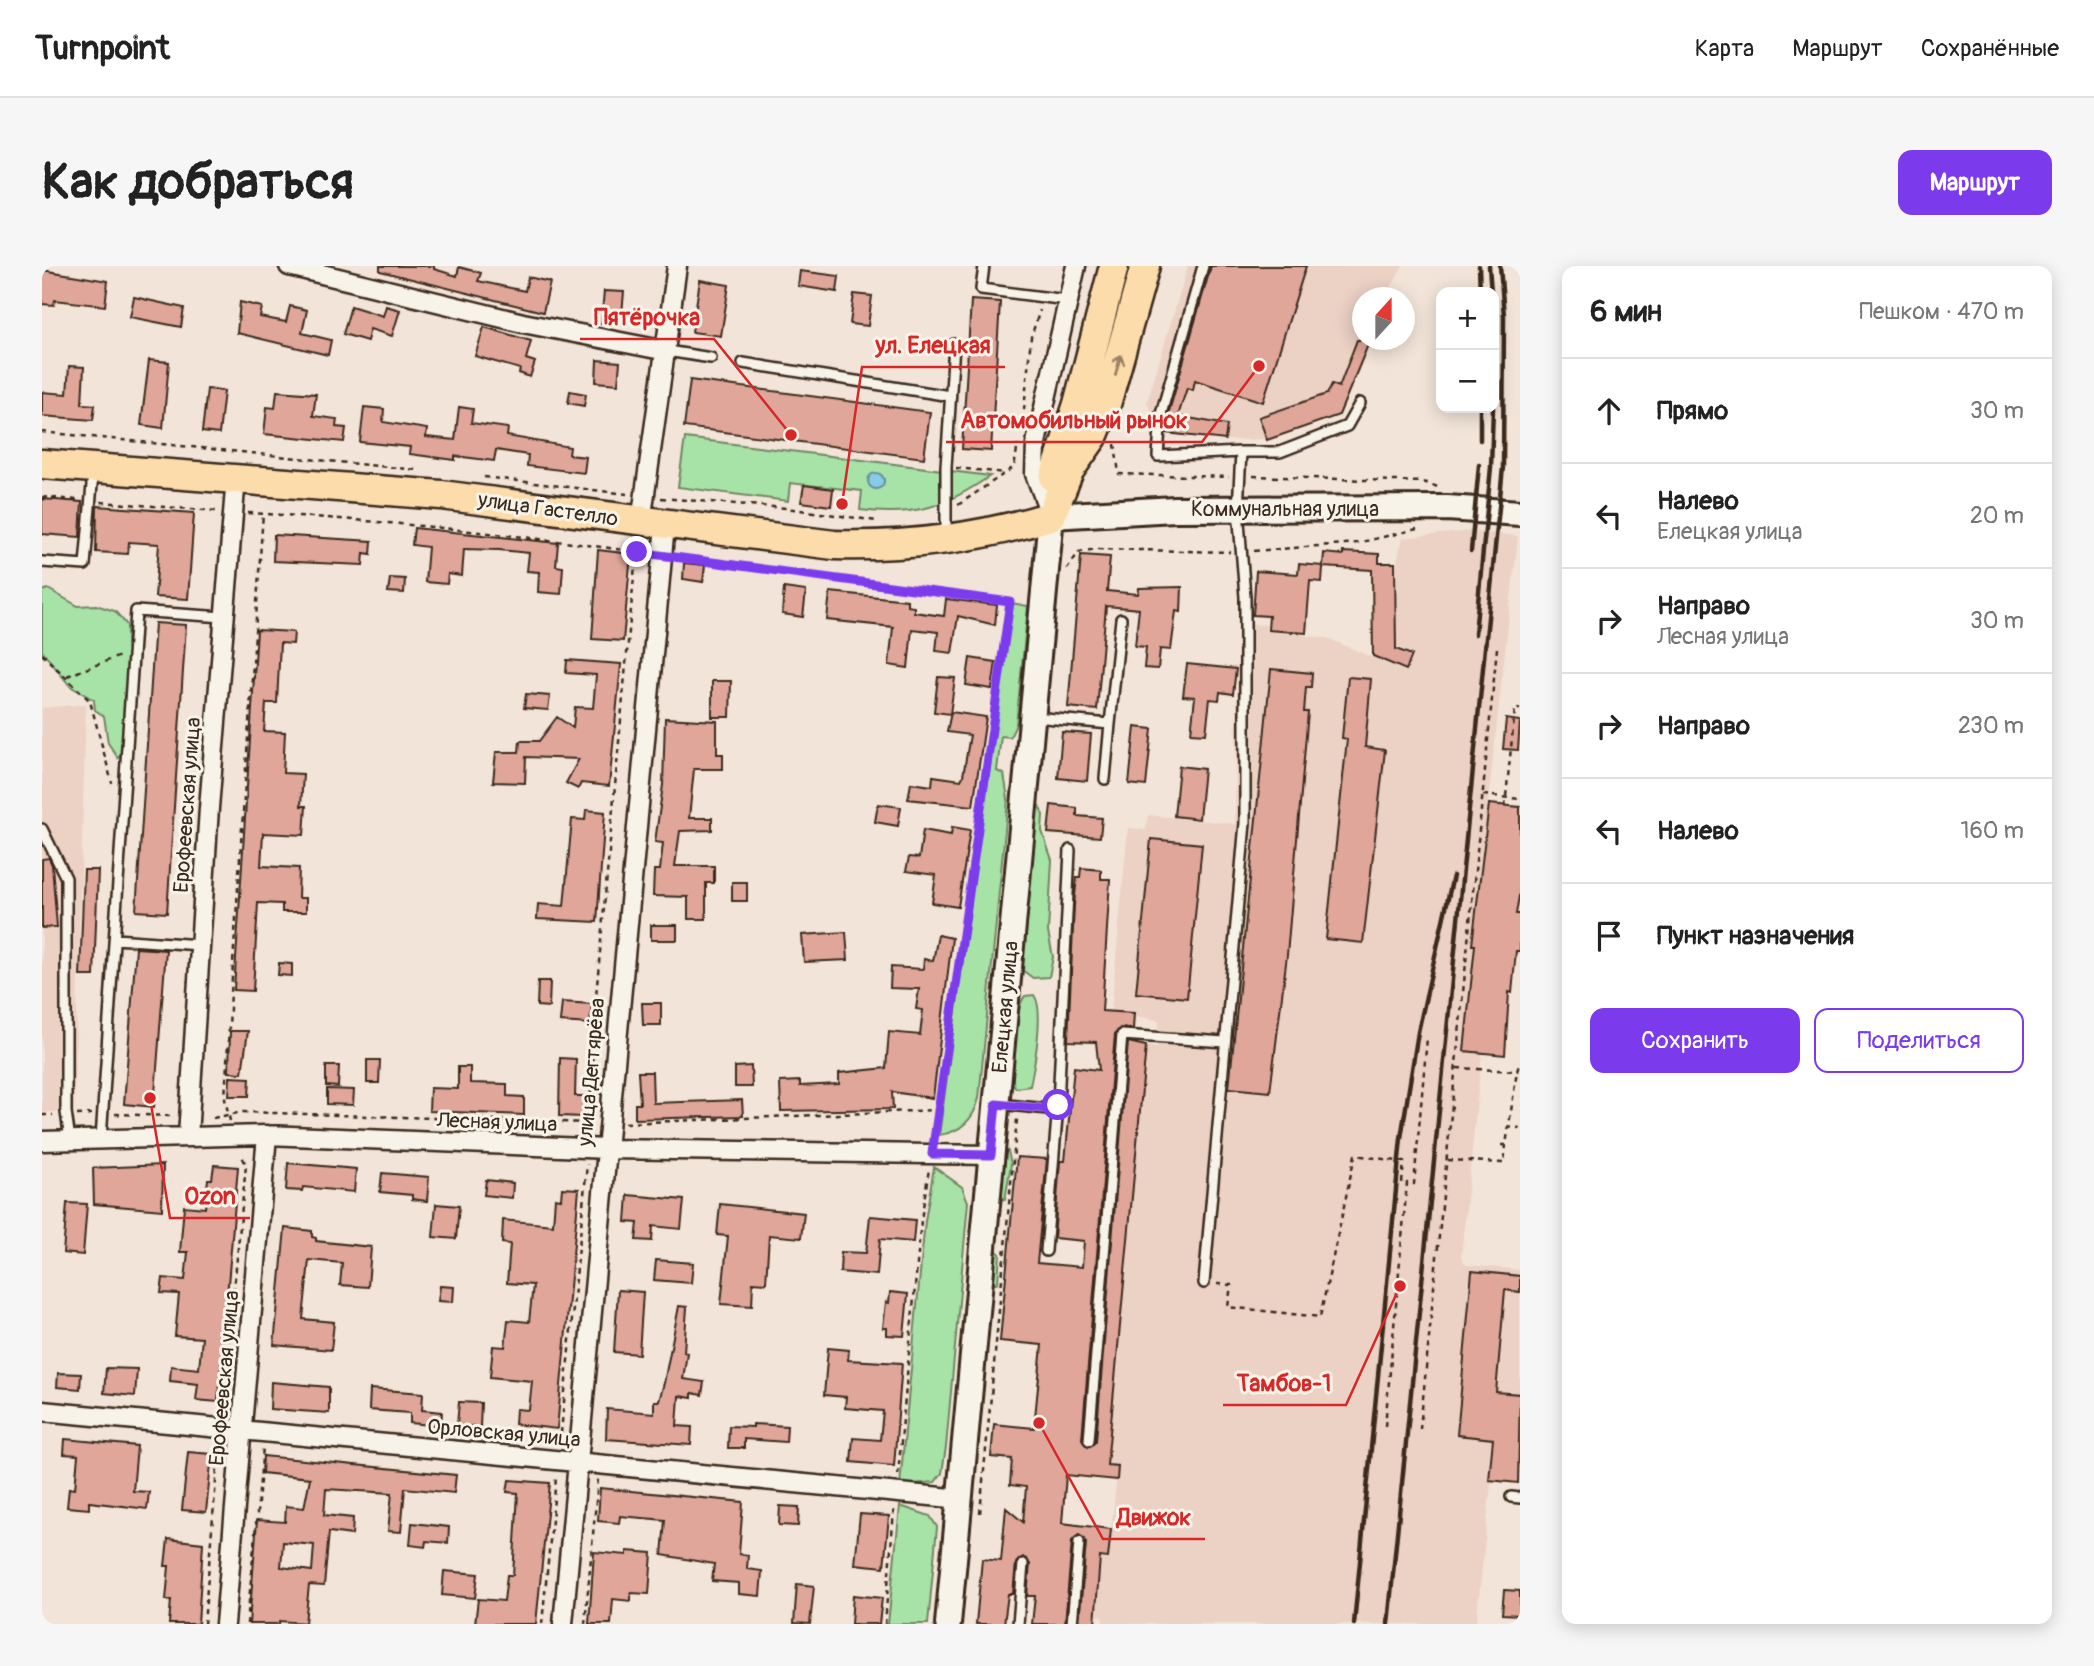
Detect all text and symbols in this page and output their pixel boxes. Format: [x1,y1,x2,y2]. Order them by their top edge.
text: Turnpoint [35,28,170,69]
text: Карта [1695,34,1754,63]
text: Маршрут [1792,34,1883,63]
text: Сохранённые [1921,34,2059,63]
button: Маршрут [1898,150,2052,215]
text: Как добраться [42,152,354,213]
north arrow [1352,287,1415,350]
map controls [1436,287,1499,413]
button: + [1436,287,1499,350]
text: 6 мин [1590,293,1662,330]
callout: Пятёрочка [580,295,714,339]
text: Пешком · 470 m [1859,297,2024,326]
text: Пятёрочка [594,303,700,332]
callout: ул. Елецкая [862,323,1005,367]
text: ул. Елецкая [874,331,991,360]
button: − [1436,350,1499,413]
one-way arrow [1112,355,1125,377]
icon: ahead [1590,392,1628,430]
text: Прямо [1657,395,1728,427]
text: 30 m [1970,396,2024,425]
callout: Автомобильный рынок [946,398,1202,442]
text: Автомобильный рынок [960,406,1188,435]
text: Налево [1657,485,1739,517]
street label: улица Гастелло [475,486,620,533]
street label: Коммунальная улица [1191,496,1379,523]
icon: left [1590,497,1628,535]
text: 20 m [1970,501,2024,530]
text: Елецкая улица [1657,517,1802,546]
route end [621,536,652,567]
text: Направо [1657,590,1750,622]
icon: right [1590,602,1628,640]
text: 30 m [1970,606,2024,635]
text: Лесная улица [1657,622,1789,651]
icon: right [1590,707,1628,745]
text: Направо [1657,710,1750,742]
text: 230 m [1958,711,2024,740]
street label: Ерофеевская улица [168,716,207,894]
icon: left [1590,812,1628,850]
text: Налево [1657,815,1739,847]
text: 160 m [1960,816,2024,845]
icon: arrive [1590,917,1628,955]
text: Пункт назначения [1657,920,1854,952]
street label: Елецкая улица [986,940,1025,1074]
street label: улица Дегтярёва [571,997,611,1148]
button: Сохранить [1590,1008,1800,1073]
button: Поделиться [1814,1008,2024,1073]
route start [1042,1089,1073,1120]
street label: Лесная улица [435,1107,558,1138]
callout: Ozon [170,1174,250,1218]
text: Ozon [184,1182,236,1211]
street label: Ерофеевская улица [203,1289,246,1467]
callout: Тамбов-1 [1223,1361,1346,1405]
text: Тамбов-1 [1236,1369,1331,1398]
street label: Орловская улица [426,1413,582,1454]
callout: Движок [1103,1495,1205,1539]
text: Движок [1115,1503,1191,1532]

